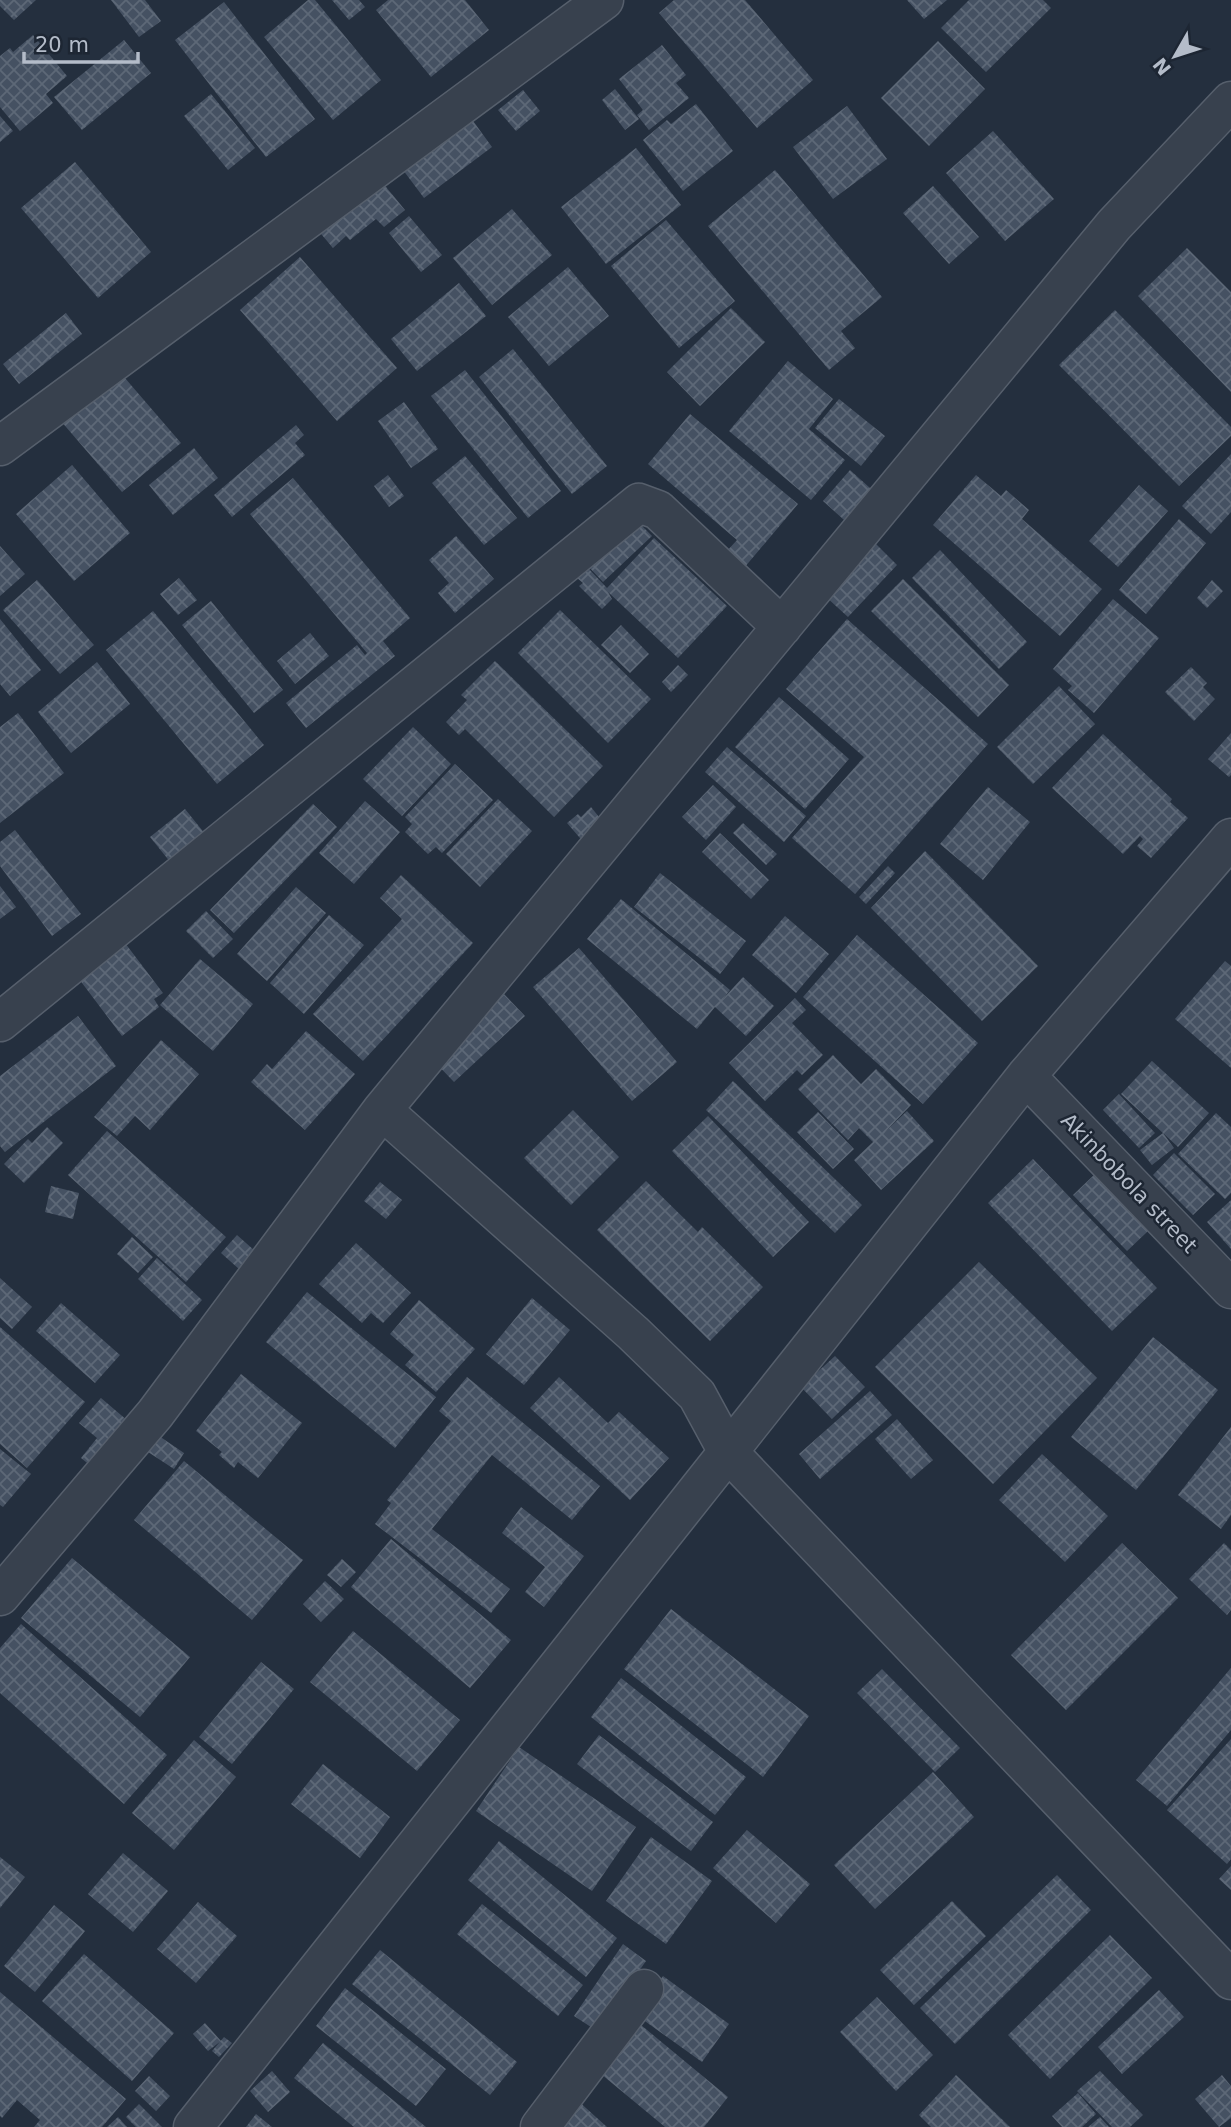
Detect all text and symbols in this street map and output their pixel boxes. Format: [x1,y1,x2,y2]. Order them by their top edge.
scale bar [24,21,138,65]
north arrow [1140,21,1210,91]
text: 20 m [35,33,89,57]
text: N [1148,54,1175,80]
street label: Akinbobola street [1056,1108,1202,1258]

